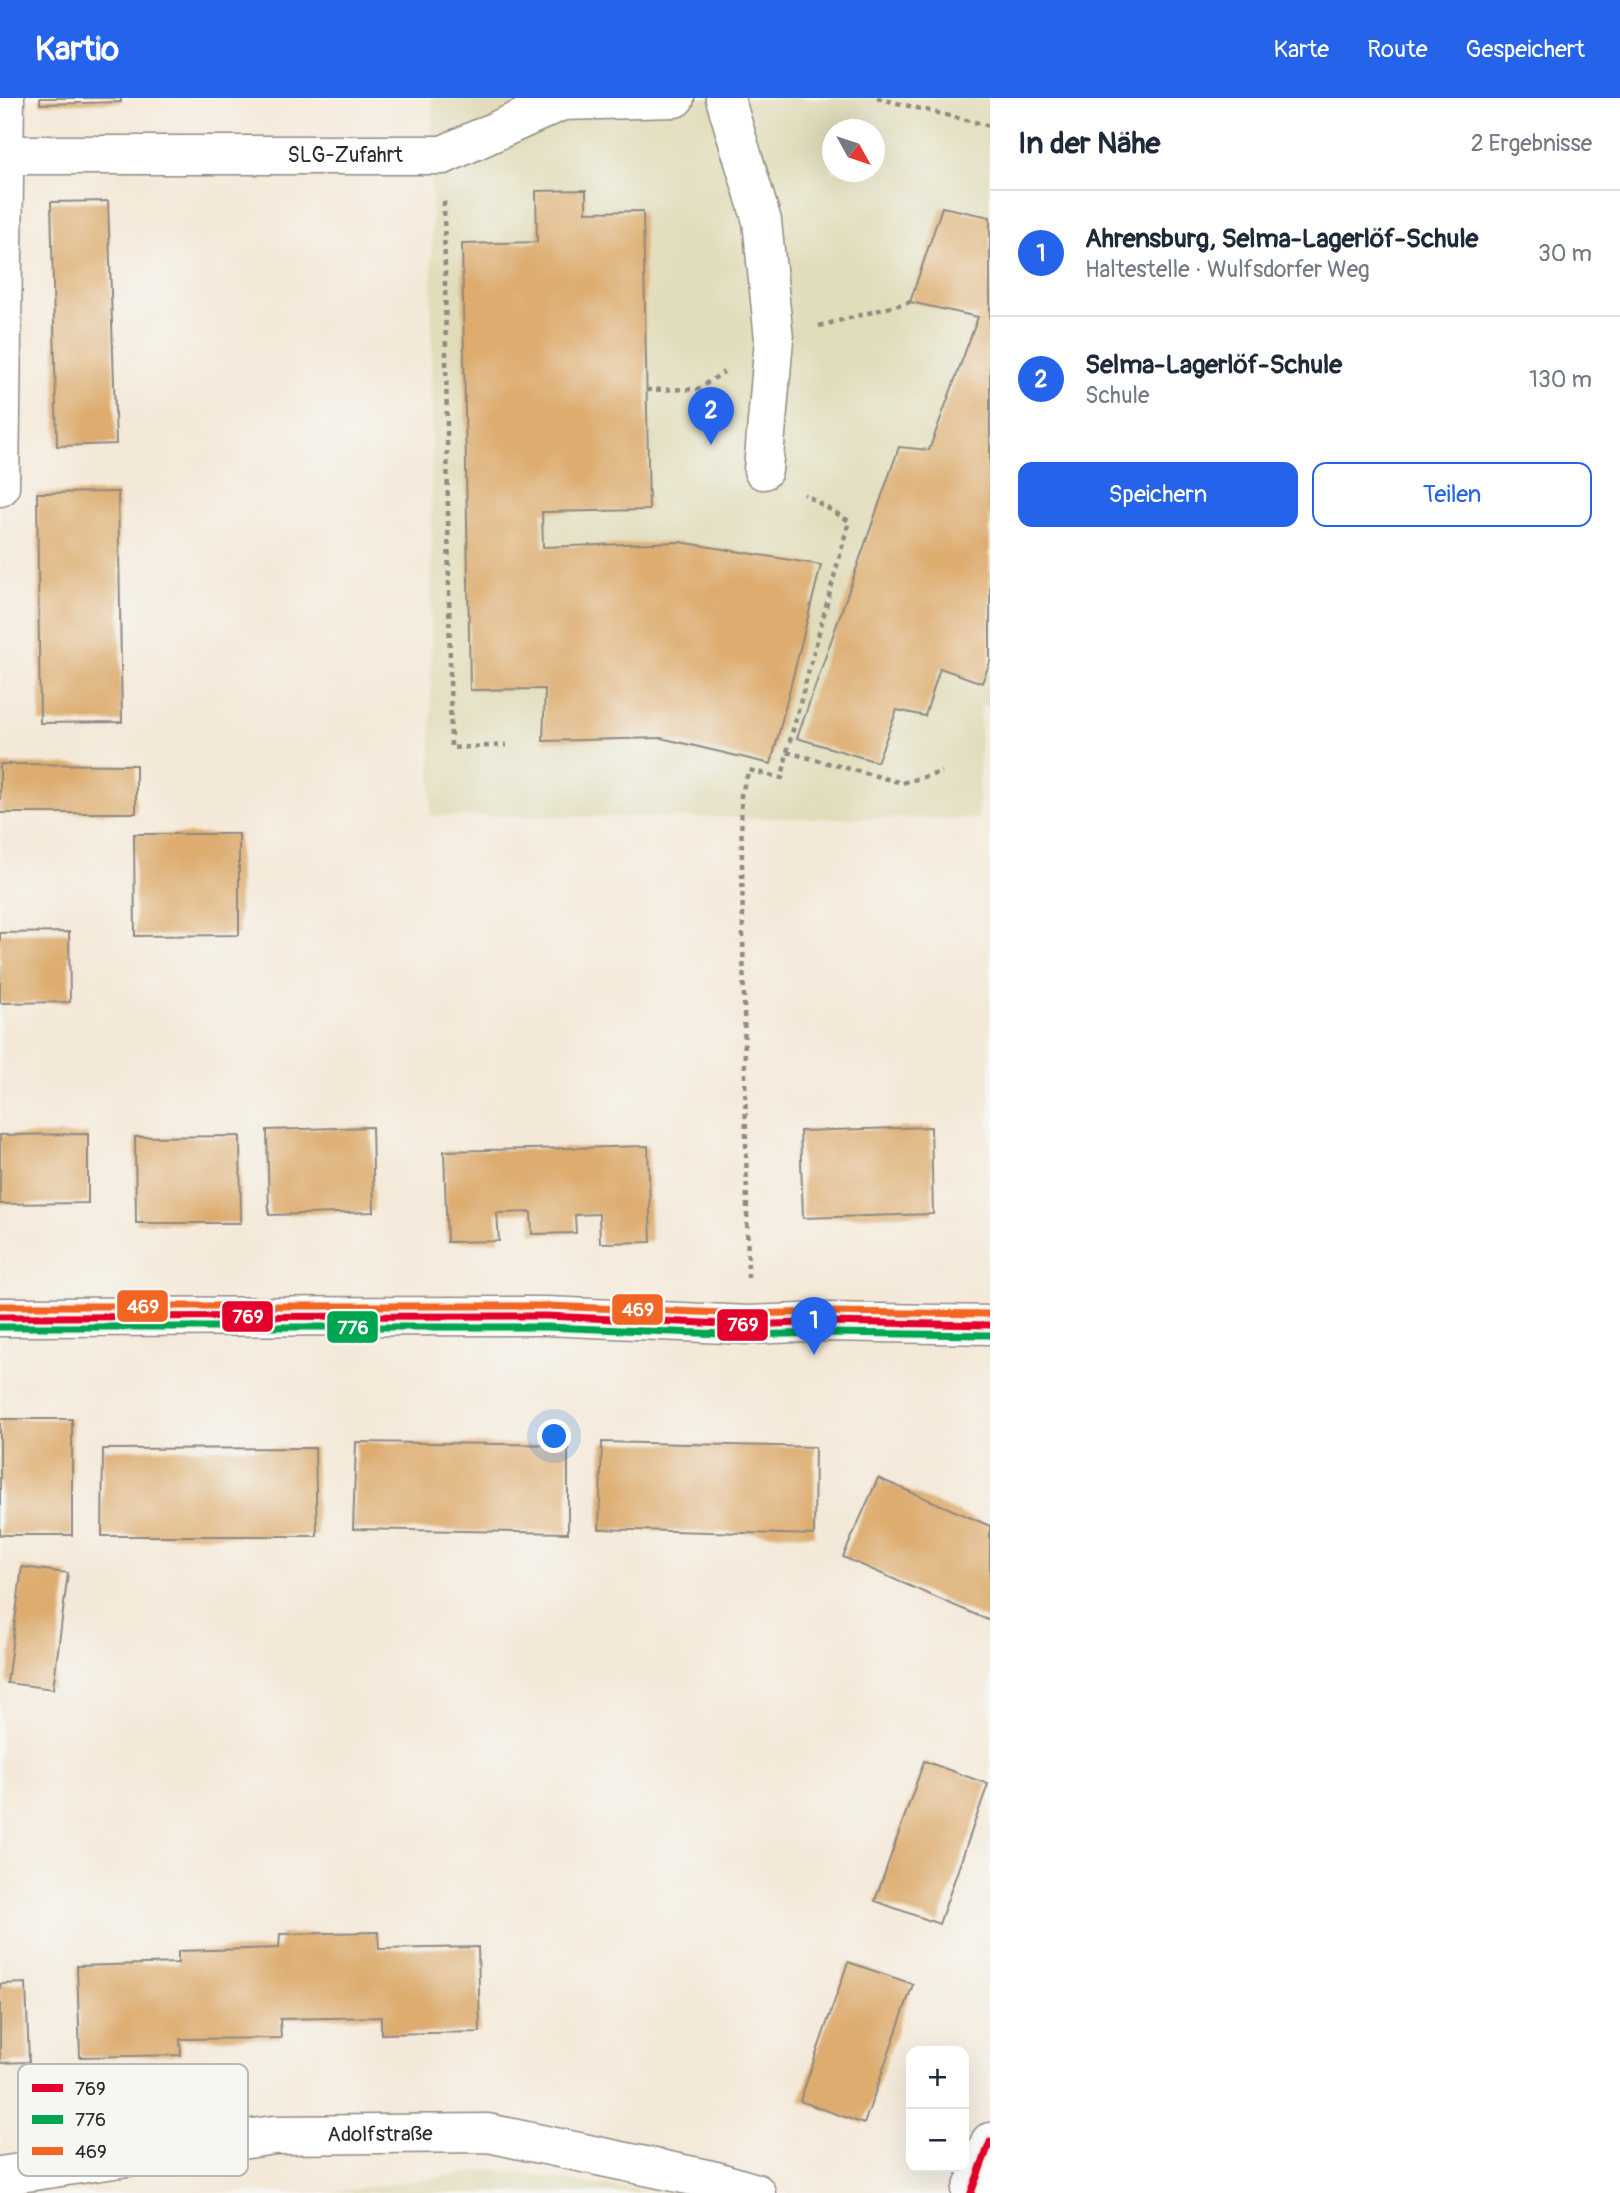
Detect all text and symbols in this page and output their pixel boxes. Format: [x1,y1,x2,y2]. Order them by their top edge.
text: Kartio [35,29,119,70]
text: Karte [1273,35,1329,64]
text: Route [1367,35,1428,64]
text: Gespeichert [1466,35,1585,64]
north arrow [822,119,885,182]
text: In der Nähe [1018,125,1160,162]
text: 2 Ergebnisse [1471,129,1592,158]
street label: SLG-Zufahrt [287,142,403,169]
text: Ahrensburg, Selma-Lagerlöf-Schule [1085,223,1478,255]
text: 1 [1037,239,1046,268]
text: 30 m [1538,239,1592,268]
text: Haltestelle · Wulfsdorfer Weg [1085,255,1370,284]
text: Selma-Lagerlöf-Schule [1085,349,1342,381]
text: 2 [1035,365,1047,394]
text: 130 m [1529,365,1592,394]
text: Schule [1085,381,1149,410]
pin: 2 [688,387,734,445]
button: Speichern [1018,462,1298,527]
button: Teilen [1312,462,1592,527]
line badge: 469 [116,1289,169,1323]
line badge: 469 [611,1293,664,1326]
text: 469 [127,1295,159,1319]
pin: 1 [791,1297,837,1355]
text: 469 [622,1298,654,1322]
line badge: 769 [221,1300,274,1333]
text: 769 [233,1305,264,1329]
line badge: 769 [716,1308,769,1342]
line badge: 776 [326,1310,379,1344]
text: 769 [728,1313,759,1337]
text: 776 [337,1316,369,1340]
your location [537,1419,571,1453]
map controls [906,2046,969,2172]
button: + [906,2046,969,2109]
legend [18,2064,248,2176]
text: 769 [75,2077,106,2101]
text: 776 [75,2108,106,2132]
button: − [906,2109,969,2172]
street label: Adolfstraße [327,2120,433,2148]
text: 469 [75,2140,107,2164]

